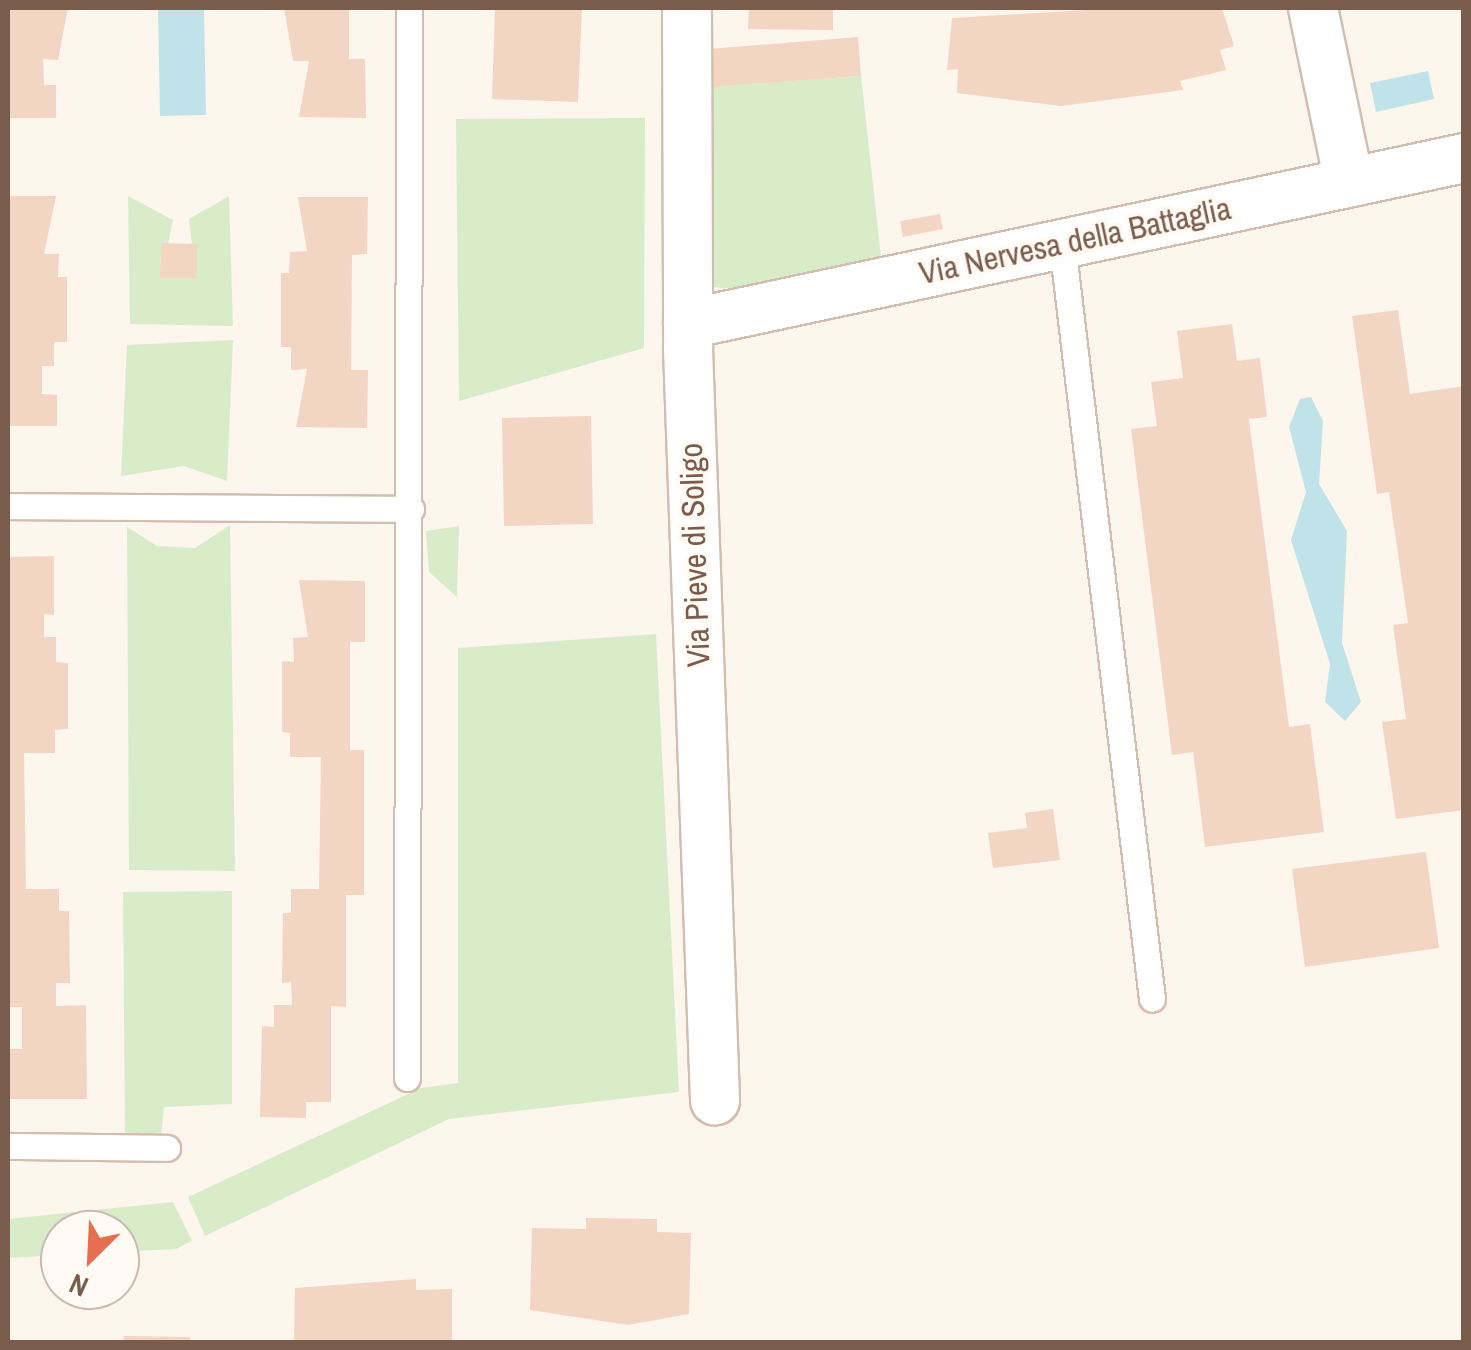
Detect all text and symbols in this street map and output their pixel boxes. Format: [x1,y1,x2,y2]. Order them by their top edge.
street label: Via Nervesa della Battaglia [916,189,1234,293]
street label: Via Pieve di Soligo [672,442,718,668]
north arrow [40,1210,140,1310]
text: N [63,1265,94,1306]

